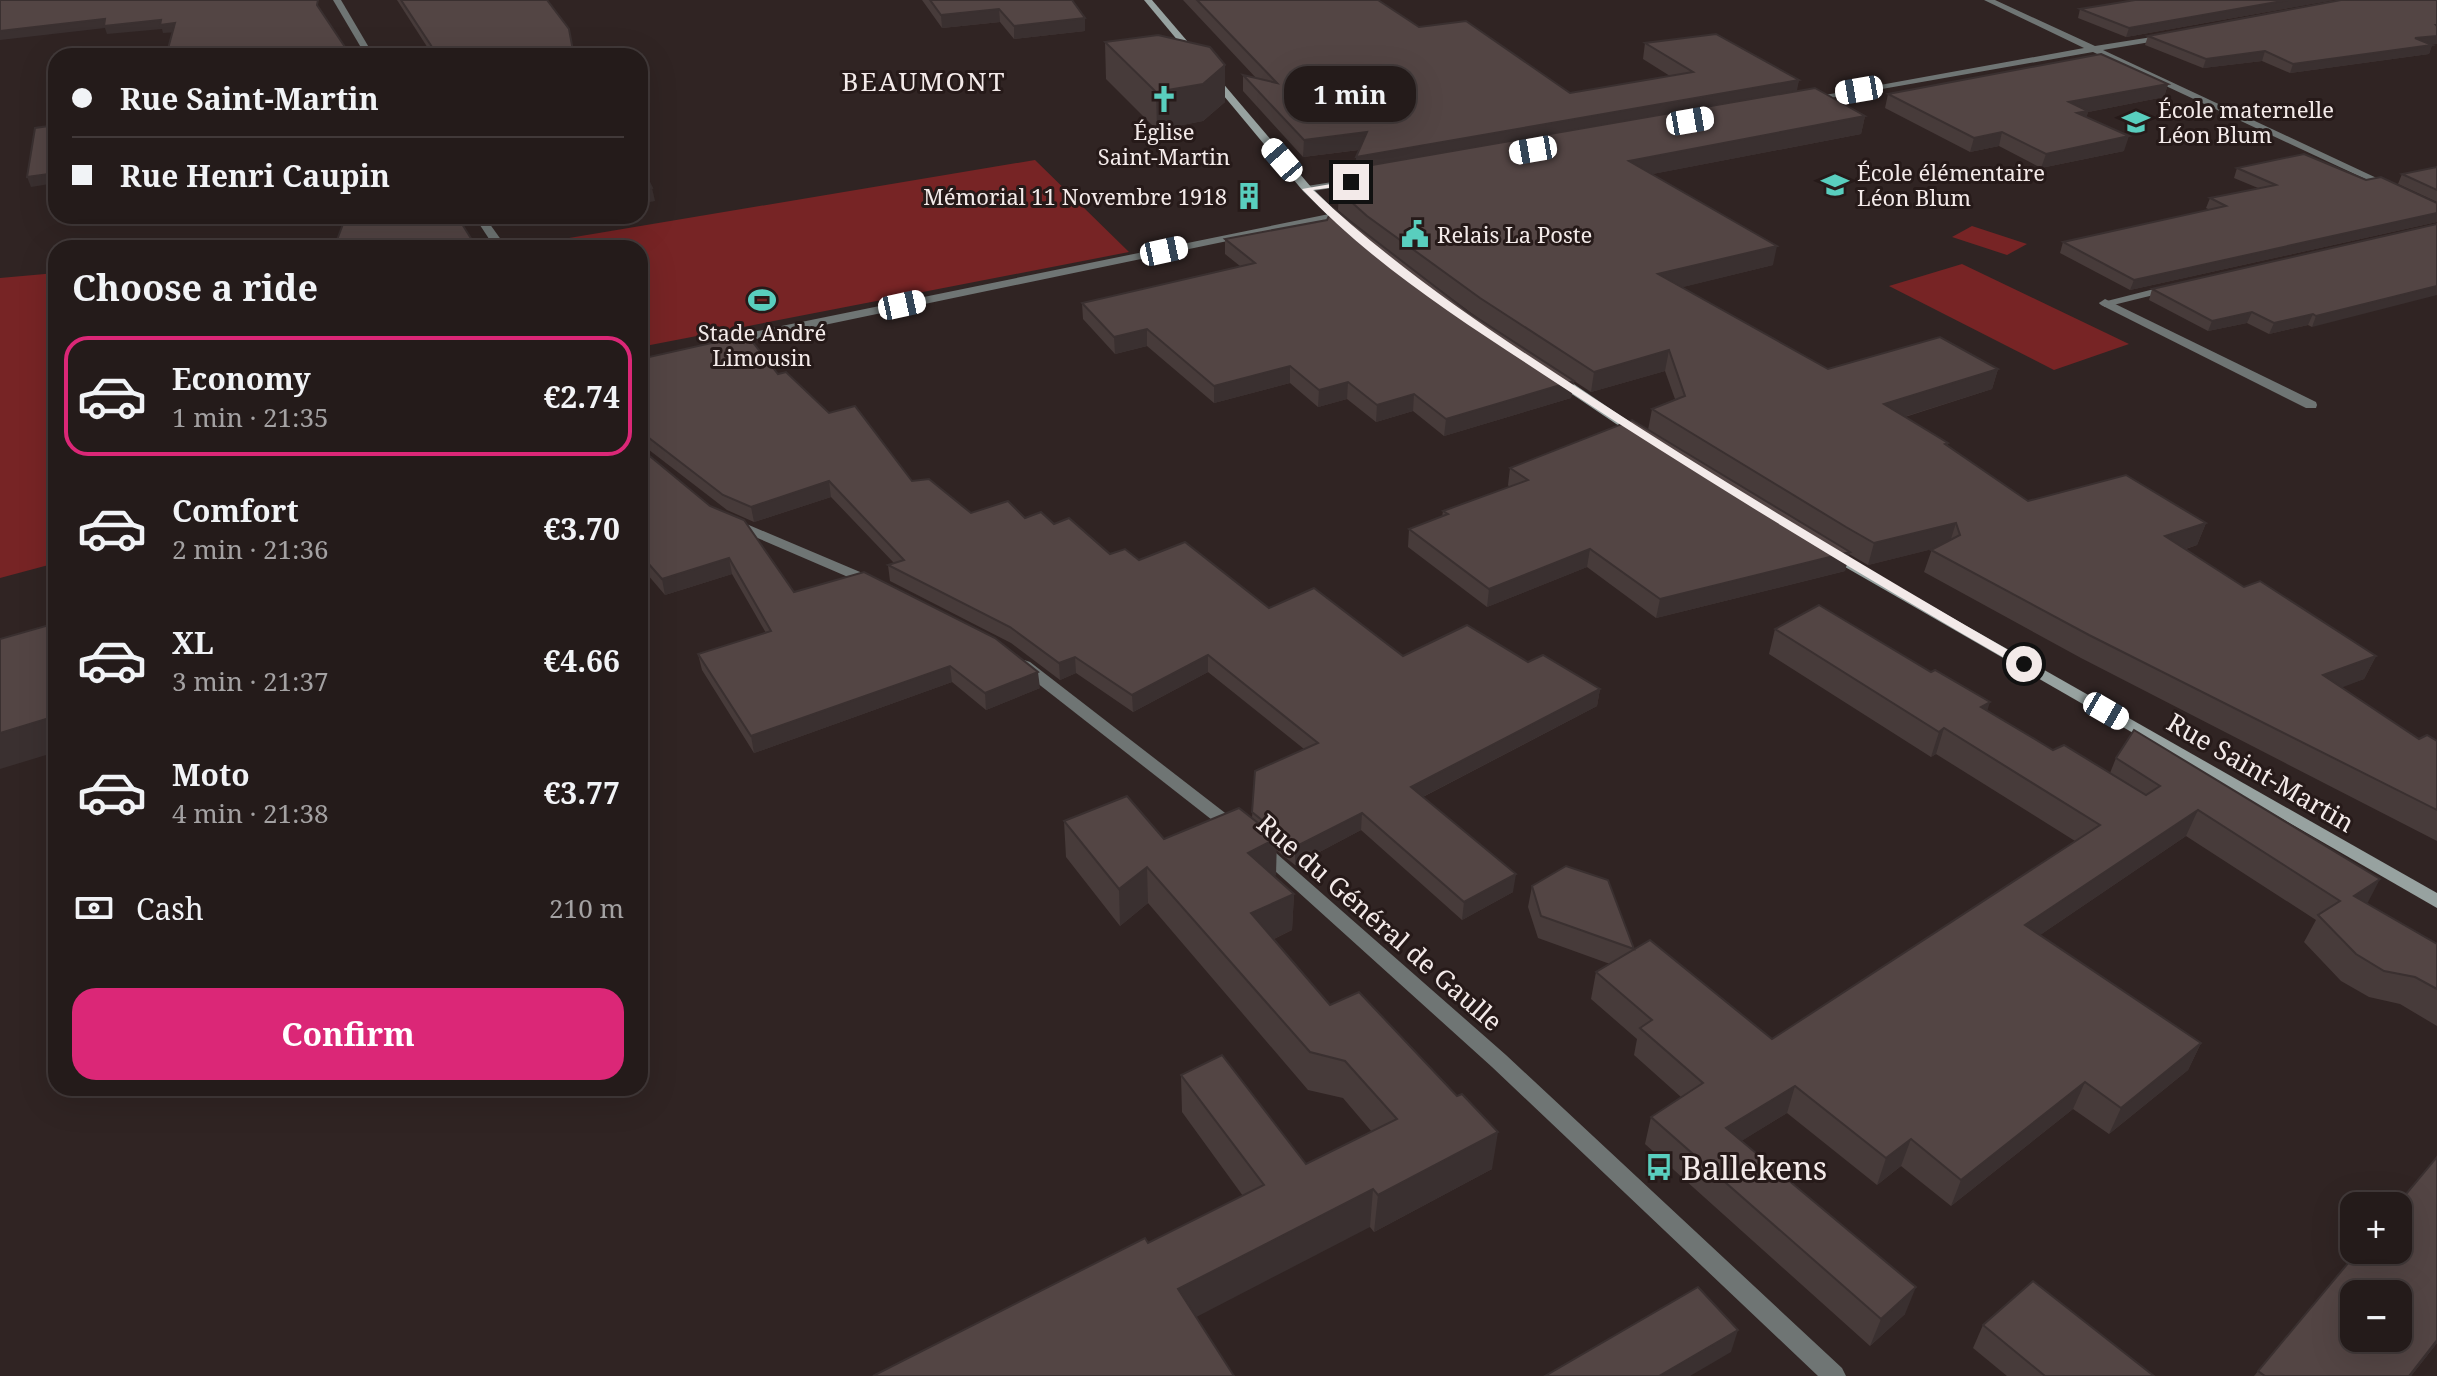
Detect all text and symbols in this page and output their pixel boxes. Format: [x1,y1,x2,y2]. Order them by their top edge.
district label: BEAUMONT [841,63,1007,99]
callout: 1 min [1285,66,1417,122]
car [1833,74,1885,106]
text: 1 min [1313,76,1387,112]
text: Rue Saint-Martin [120,78,379,119]
church icon: Église Saint-Martin [1149,84,1179,114]
place label: École maternelle Léon Blum [2158,94,2334,149]
car [1664,105,1716,137]
school or university icon: École maternelle Léon Blum [2121,107,2151,137]
place label: Église Saint-Martin [1098,116,1230,171]
car [1257,134,1307,186]
car [1507,134,1559,166]
text: Rue Henri Caupin [120,155,390,196]
place label: École élémentaire Léon Blum [1857,157,2045,212]
route end [1333,164,1369,200]
school or university icon: École élémentaire Léon Blum [1820,170,1850,200]
place label: Mémorial 11 Novembre 1918 [923,181,1227,211]
building icon: Mémorial 11 Novembre 1918 [1234,181,1264,211]
public building icon: Relais La Poste [1400,219,1430,249]
place label: Relais La Poste [1437,219,1592,249]
car [1138,234,1190,268]
text: Choose a ride [72,263,318,312]
sports icon: Stade André Limousin [747,285,777,315]
car [876,288,928,322]
place label: Stade André Limousin [698,317,826,372]
text: Economy [172,358,311,399]
icon: car [76,360,148,432]
text: €2.74 [544,376,620,417]
text: 1 min · 21:35 [172,399,329,435]
text: Comfort [172,490,299,531]
icon: car [76,492,148,564]
text: €3.70 [544,508,620,549]
text: 2 min · 21:36 [172,531,329,567]
text: XL [172,622,214,663]
icon: car [76,624,148,696]
text: €4.66 [544,640,620,681]
route start [2006,646,2042,682]
text: 3 min · 21:37 [172,663,329,699]
car [2079,689,2133,733]
street label: Rue Saint-Martin [2161,704,2361,840]
text: Moto [172,754,250,795]
icon: car [76,756,148,828]
text: €3.77 [544,772,620,813]
text: 4 min · 21:38 [172,795,329,831]
street label: Rue du Général de Gaulle [1250,805,1510,1039]
icon: cash [72,886,116,930]
text: Cash [136,888,204,929]
text: 210 m [549,890,624,926]
button: Confirm [72,988,624,1080]
place label: Ballekens [1681,1146,1827,1189]
bus stop icon: Ballekens [1644,1152,1674,1182]
map controls [2340,1192,2412,1352]
button: + [2340,1192,2412,1264]
button: − [2340,1280,2412,1352]

